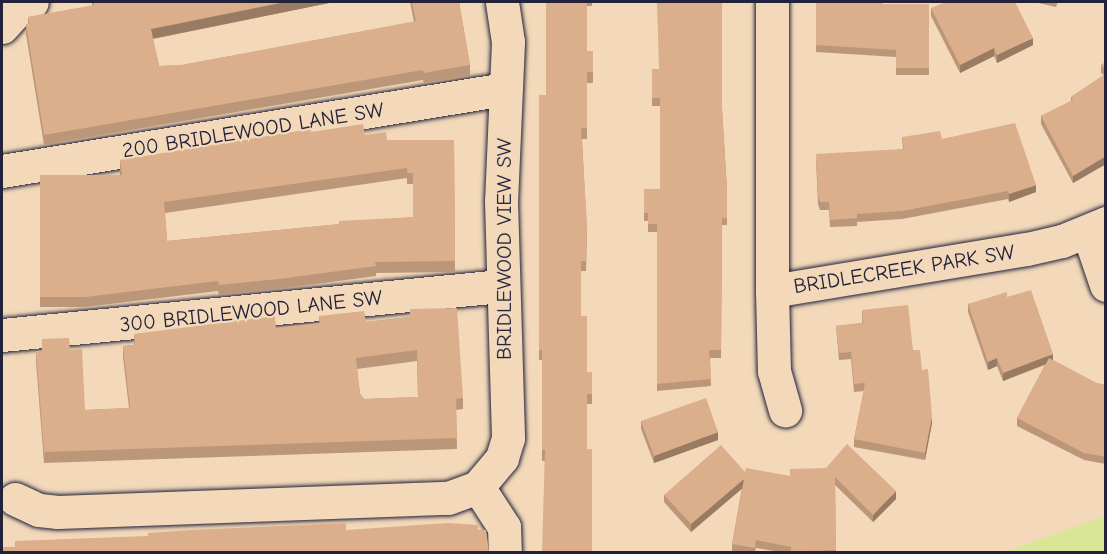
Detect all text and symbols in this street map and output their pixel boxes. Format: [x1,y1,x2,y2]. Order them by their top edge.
street label: 200 BRIDLEWOOD LANE SW [120,97,386,163]
street label: BRIDLEWOOD VIEW SW [491,138,517,360]
street label: BRIDLECREEK PARK SW [792,239,1016,299]
street label: 300 BRIDLEWOOD LANE SW [118,285,384,337]

